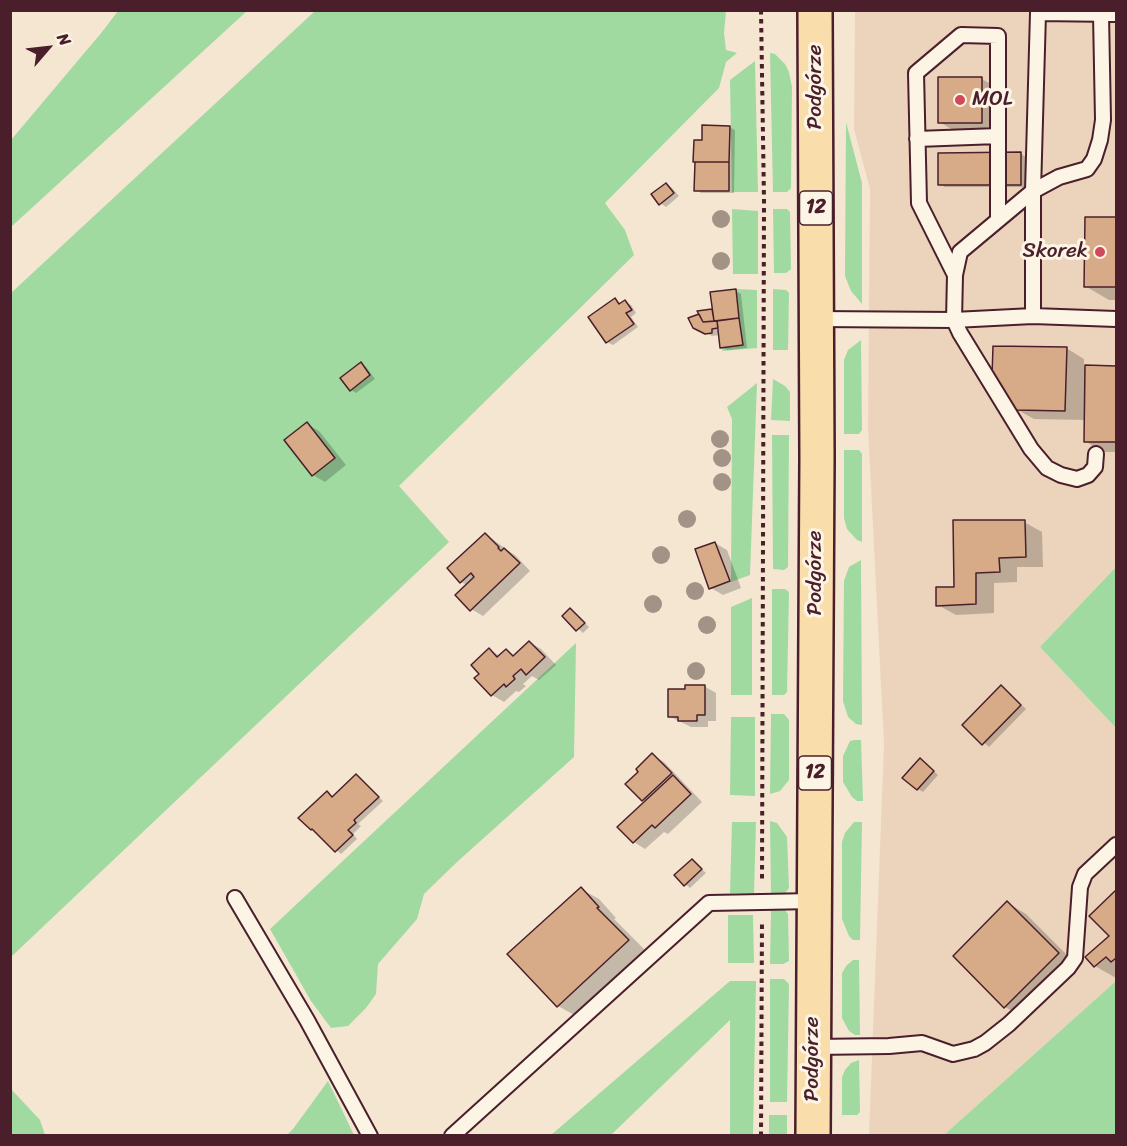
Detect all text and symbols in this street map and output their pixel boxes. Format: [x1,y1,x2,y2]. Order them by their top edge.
north arrow [18,18,78,78]
text: N [49,28,80,51]
street label: Podgórze [803,44,829,130]
place label: MOL [972,87,1012,113]
marker: MOL [953,93,967,107]
road number: 12 [800,191,832,225]
place label: Skorek [1022,239,1088,265]
marker: Skorek [1093,245,1107,259]
street label: Podgórze [803,530,829,616]
road number: 12 [798,756,832,790]
street label: Podgórze [800,1016,826,1102]

